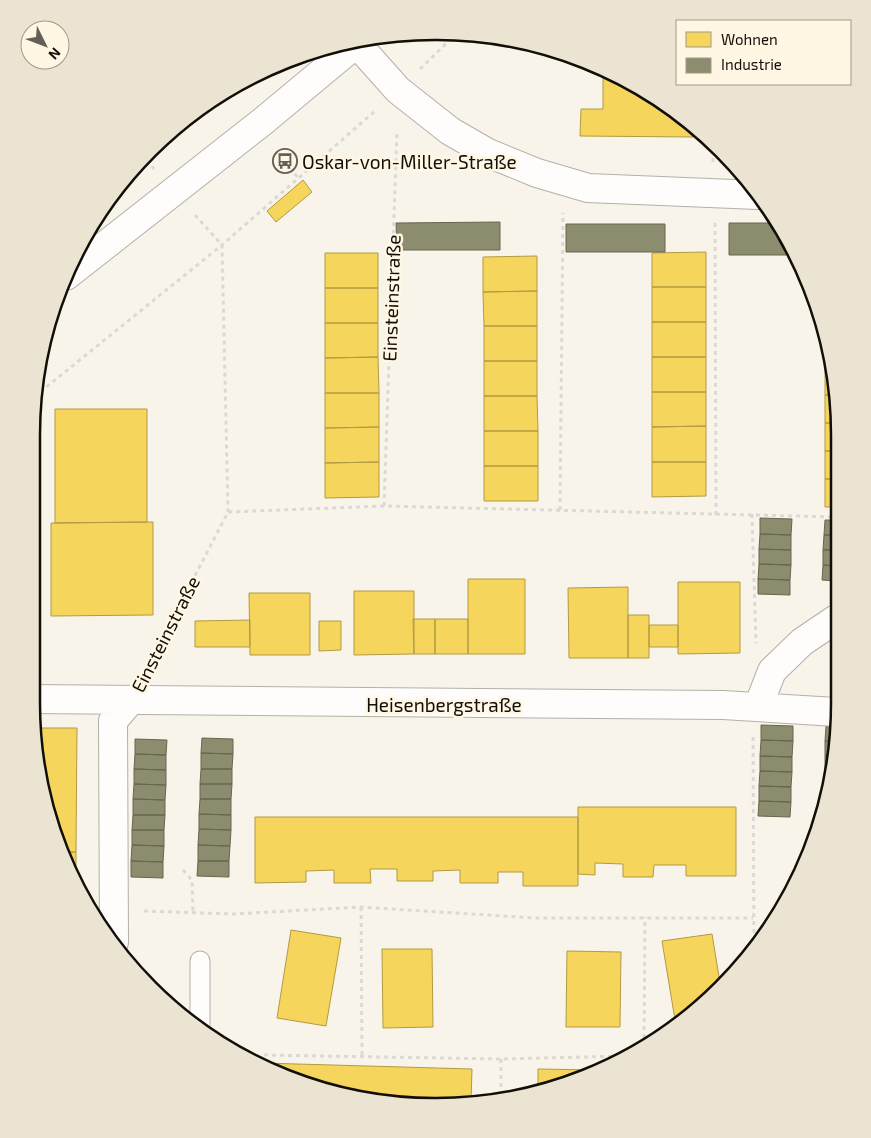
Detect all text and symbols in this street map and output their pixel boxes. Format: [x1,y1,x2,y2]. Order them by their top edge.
north arrow [20,20,70,70]
legend [676,20,851,85]
text: Wohnen [721,30,778,48]
text: N [45,45,65,63]
text: Industrie [721,55,782,73]
bus stop icon: Oskar-von-Miller-Straße [272,148,298,174]
place label: Oskar-von-Miller-Straße [302,150,517,173]
street label: Einsteinstraße [377,234,405,362]
street label: Einsteinstraße [126,572,204,696]
street label: Heisenbergstraße [366,693,522,716]

